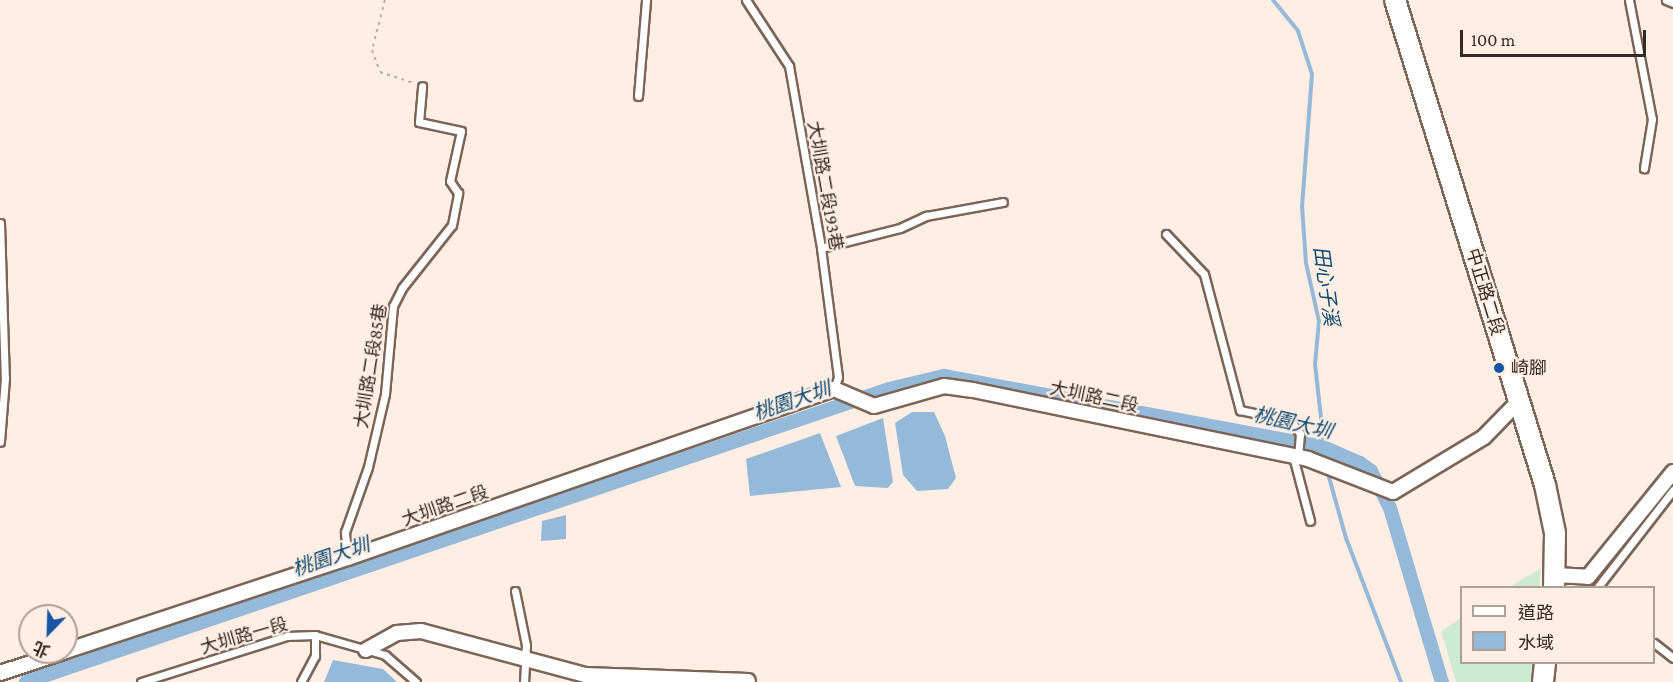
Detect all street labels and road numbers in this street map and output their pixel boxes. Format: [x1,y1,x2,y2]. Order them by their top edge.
street label: 大圳路二段193巷 [803,119,847,253]
street label: 中正路二段 [1462,246,1508,338]
street label: 大圳路二段85巷 [350,302,392,430]
street label: 大圳路二段 [1048,377,1140,417]
street label: 大圳路二段 [399,481,491,531]
street label: 大圳路一段 [198,613,290,659]

